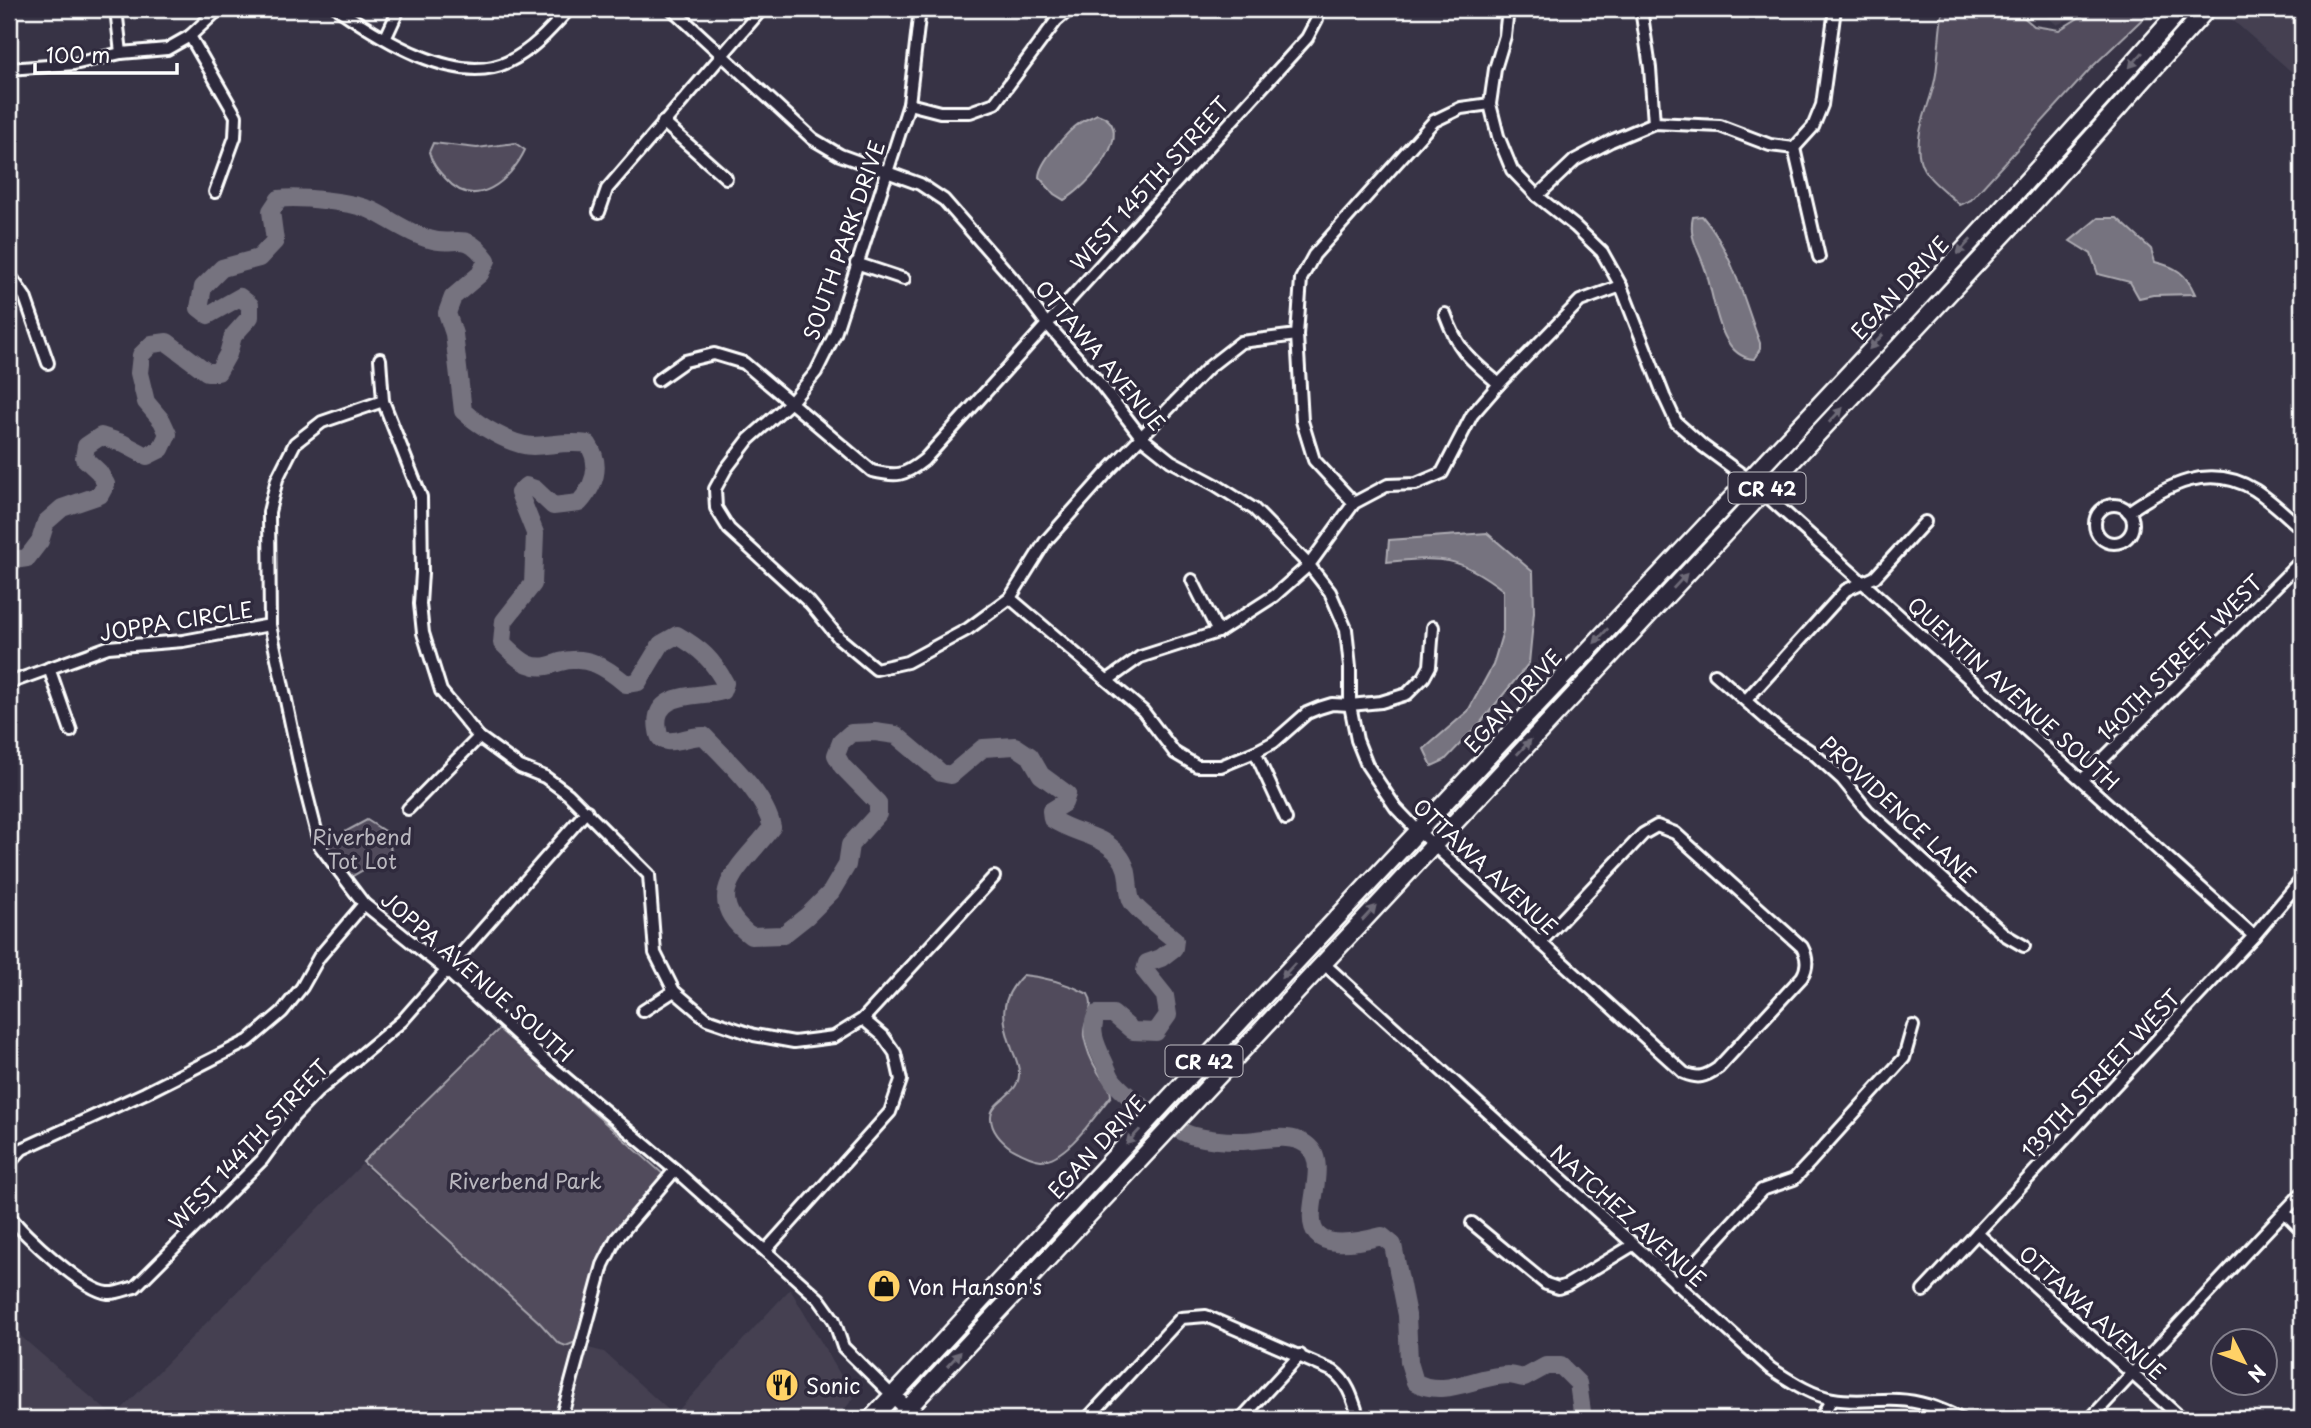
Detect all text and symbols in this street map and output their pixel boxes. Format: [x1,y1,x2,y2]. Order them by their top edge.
scale bar [35,32,177,76]
text: 100 m [46,38,110,70]
one-way arrow [2128,51,2144,69]
street label: WEST 145TH STREET [1062,88,1236,277]
street label: SOUTH PARK DRIVE [794,136,892,344]
street label: EGAN DRIVE [1842,228,1956,346]
one-way arrow [1957,238,1973,255]
street label: OTTAWA AVENUE [1028,273,1174,437]
one-way arrow [1868,333,1884,351]
one-way arrow [1827,407,1843,424]
road number: CR 42 [1728,472,1806,503]
street label: 140TH STREET WEST [2089,566,2270,747]
one-way arrow [1672,572,1688,590]
street label: QUENTIN AVENUE SOUTH [1901,589,2127,797]
street label: JOPPA CIRCLE [97,592,255,648]
one-way arrow [1593,627,1609,644]
street label: EGAN DRIVE [1455,641,1569,759]
street label: PROVIDENCE LANE [1814,728,1984,890]
one-way arrow [1516,739,1532,756]
street label: OTTAWA AVENUE [1406,790,1566,942]
park label: Riverbend Tot Lot [312,820,412,876]
street label: JOPPA AVENUE SOUTH [375,883,581,1069]
one-way arrow [1360,905,1376,922]
one-way arrow [1280,962,1296,979]
street label: 139TH STREET WEST [2013,981,2188,1165]
road number: CR 42 [1166,1046,1242,1077]
street label: WEST 144TH STREET [160,1051,336,1236]
street label: EGAN DRIVE [1039,1087,1153,1205]
one-way arrow [1125,1128,1141,1146]
street label: NATCHEZ AVENUE [1544,1136,1714,1294]
park label: Riverbend Park [448,1164,602,1196]
street label: OTTAWA AVENUE [2013,1237,2173,1387]
shop icon: Von Hanson's [865,1267,903,1305]
place label: Von Hanson's [908,1270,1042,1302]
north arrow [2210,1326,2280,1396]
one-way arrow [946,1350,962,1368]
text: N [2242,1359,2273,1389]
restaurant icon: Sonic [763,1366,801,1404]
place label: Sonic [806,1369,860,1401]

